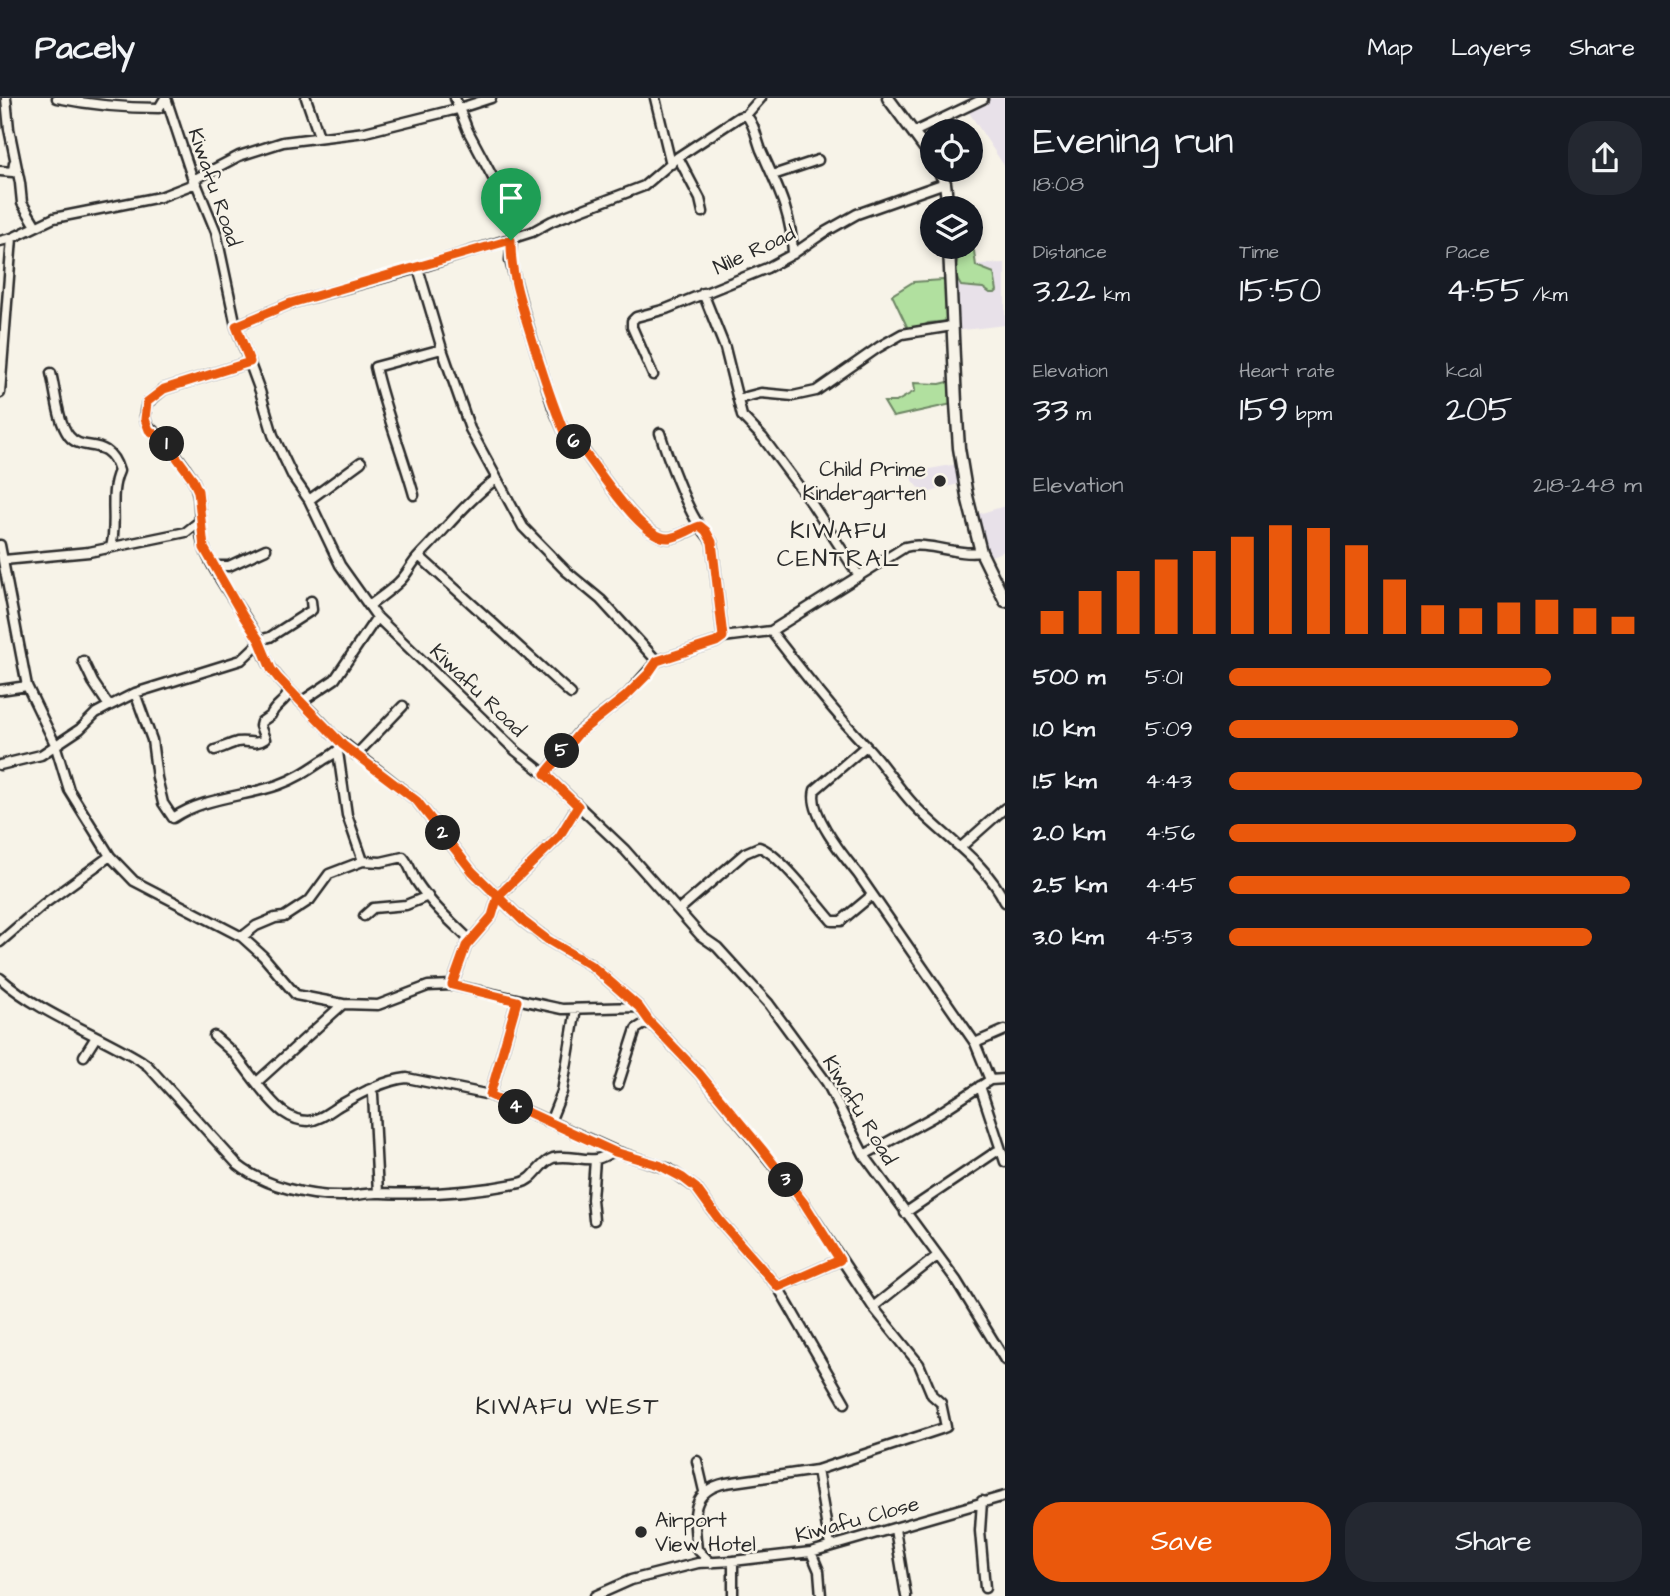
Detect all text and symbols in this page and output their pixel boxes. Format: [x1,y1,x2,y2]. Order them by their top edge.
text: Pacely [35,25,135,71]
text: Map [1368,31,1413,65]
text: Layers [1451,31,1531,65]
text: Share [1569,31,1635,65]
text: Evening run [1033,116,1234,168]
map controls [920,119,983,259]
button: locate [920,119,983,182]
button: share [1568,121,1642,195]
street label: Kiwafu Road [181,124,248,250]
pin [481,168,541,240]
text: 18:08 [1033,168,1084,200]
icon: arrive [492,179,530,217]
button: layers [920,196,983,259]
street label: Nile Road [708,219,800,282]
text: Distance [1033,239,1107,266]
text: Time [1239,239,1279,266]
text: Pace [1446,239,1490,266]
text: 3.22 [1033,266,1096,315]
text: 15:50 [1239,266,1321,315]
text: 4:55 [1446,266,1525,315]
text: km [1096,282,1130,309]
text: /km [1525,282,1568,309]
text: Elevation [1033,358,1108,385]
text: Heart rate [1239,358,1335,385]
text: kcal [1446,358,1482,385]
text: 33 [1033,385,1069,434]
text: 159 [1239,385,1289,434]
text: 205 [1446,385,1513,434]
text: m [1069,401,1091,428]
text: bpm [1289,401,1332,428]
pin: 6 [556,424,592,460]
pin: 1 [150,426,184,462]
text: 6 [568,428,579,455]
text: 1 [165,430,168,457]
place label: Child Prime Kindergarten [802,455,926,510]
text: Elevation [1033,469,1124,501]
text: 218–248 m [1533,469,1642,501]
marker: Child Prime Kindergarten [932,473,948,489]
district label: KIWAFU CENTRAL [777,514,901,576]
street label: Kiwafu Road [423,637,532,744]
text: 500 m [1033,661,1105,693]
text: 5:01 [1145,661,1183,693]
text: 1.0 km [1033,713,1095,745]
text: 5:09 [1145,713,1193,745]
pin: 5 [544,734,580,768]
text: 5 [555,737,568,764]
text: 1.5 km [1033,765,1097,797]
text: 4:43 [1145,765,1192,797]
pin: 2 [426,816,460,850]
text: 2.0 km [1033,817,1105,849]
text: 4:56 [1145,817,1195,849]
text: 2 [437,819,448,846]
text: 2.5 km [1033,869,1107,901]
text: 4:45 [1145,869,1196,901]
text: 3.0 km [1033,921,1104,953]
text: 4:53 [1145,921,1192,953]
street label: Kiwafu Road [815,1050,904,1171]
pin: 4 [498,1090,534,1124]
text: 4 [509,1093,522,1120]
pin: 3 [768,1162,804,1198]
text: 3 [781,1166,790,1193]
district label: KIWAFU WEST [476,1390,660,1424]
street label: Kiwafu Close [792,1489,922,1550]
button: Save [1033,1502,1331,1582]
button: Share [1345,1502,1642,1582]
place label: Airport View Hotel [655,1506,756,1559]
marker: Airport View Hotel [633,1524,649,1540]

